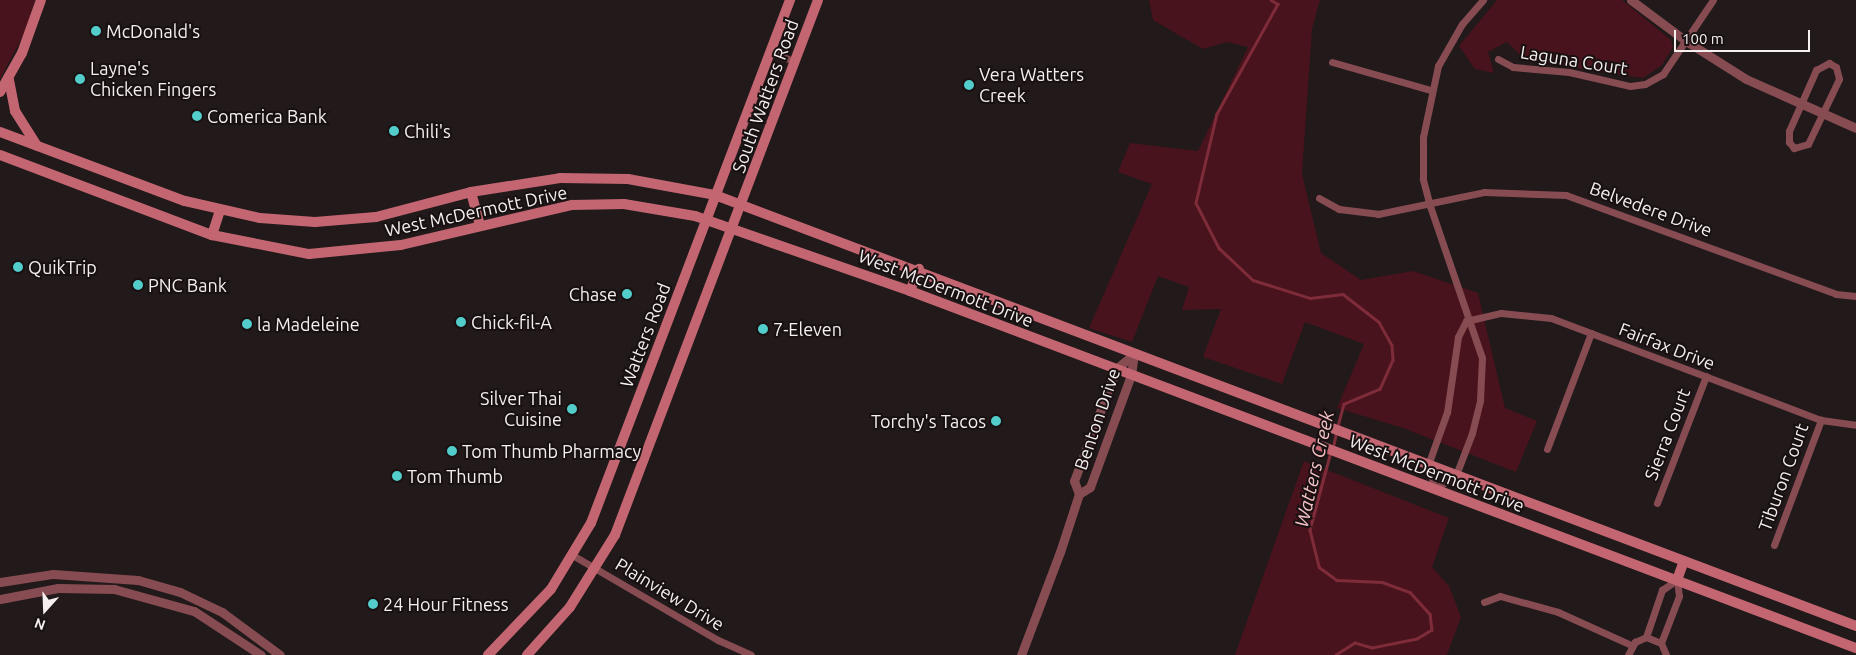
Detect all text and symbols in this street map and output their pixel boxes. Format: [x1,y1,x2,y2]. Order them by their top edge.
street label: South Watters Road [727,16,803,176]
place label: McDonald's [106,20,200,42]
scale bar [1676,20,1812,52]
marker: McDonald's [90,25,102,37]
text: 100 m [1682,30,1724,47]
street label: Laguna Court [1519,41,1629,79]
place label: Layne's Chicken Fingers [90,58,216,100]
place label: Vera Watters Creek [979,64,1084,106]
marker: Layne's Chicken Fingers [74,73,86,85]
marker: Vera Watters Creek [963,79,975,91]
place label: Comerica Bank [207,105,327,127]
marker: Comerica Bank [191,110,203,122]
place label: Chili's [404,120,451,142]
marker: Chili's [388,125,400,137]
street label: Belvedere Drive [1587,177,1715,241]
street label: West McDermott Drive [383,181,569,241]
street label: West McDermott Drive [855,245,1037,331]
place label: QuikTrip [28,256,97,278]
marker: QuikTrip [12,261,24,273]
place label: PNC Bank [148,274,227,296]
marker: PNC Bank [132,279,144,291]
street label: Watters Road [615,280,675,390]
place label: Chase [569,283,617,305]
marker: Chase [621,288,633,300]
place label: Chick-fil-A [471,311,552,333]
place label: la Madeleine [257,313,360,335]
marker: Chick-fil-A [455,316,467,328]
marker: la Madeleine [241,318,253,330]
place label: 7-Eleven [773,318,842,340]
street label: Fairfax Drive [1616,318,1718,374]
marker: 7-Eleven [757,323,769,335]
street label: Benton Drive [1070,365,1124,473]
street label: Sierra Court [1640,385,1694,483]
place label: Silver Thai Cuisine [480,388,562,430]
marker: Silver Thai Cuisine [566,403,578,415]
water label: Watters Creek [1291,409,1339,529]
place label: Torchy's Tacos [871,410,986,432]
marker: Torchy's Tacos [990,415,1002,427]
street label: Tiburon Court [1754,420,1812,534]
street label: West McDermott Drive [1346,430,1528,516]
place label: Tom Thumb Pharmacy [462,440,641,462]
marker: Tom Thumb Pharmacy [446,445,458,457]
place label: Tom Thumb [407,465,503,487]
marker: Tom Thumb [391,470,403,482]
street label: Plainview Drive [612,553,728,635]
north arrow [20,585,70,635]
place label: 24 Hour Fitness [383,593,508,615]
marker: 24 Hour Fitness [367,598,379,610]
text: N [32,615,48,633]

